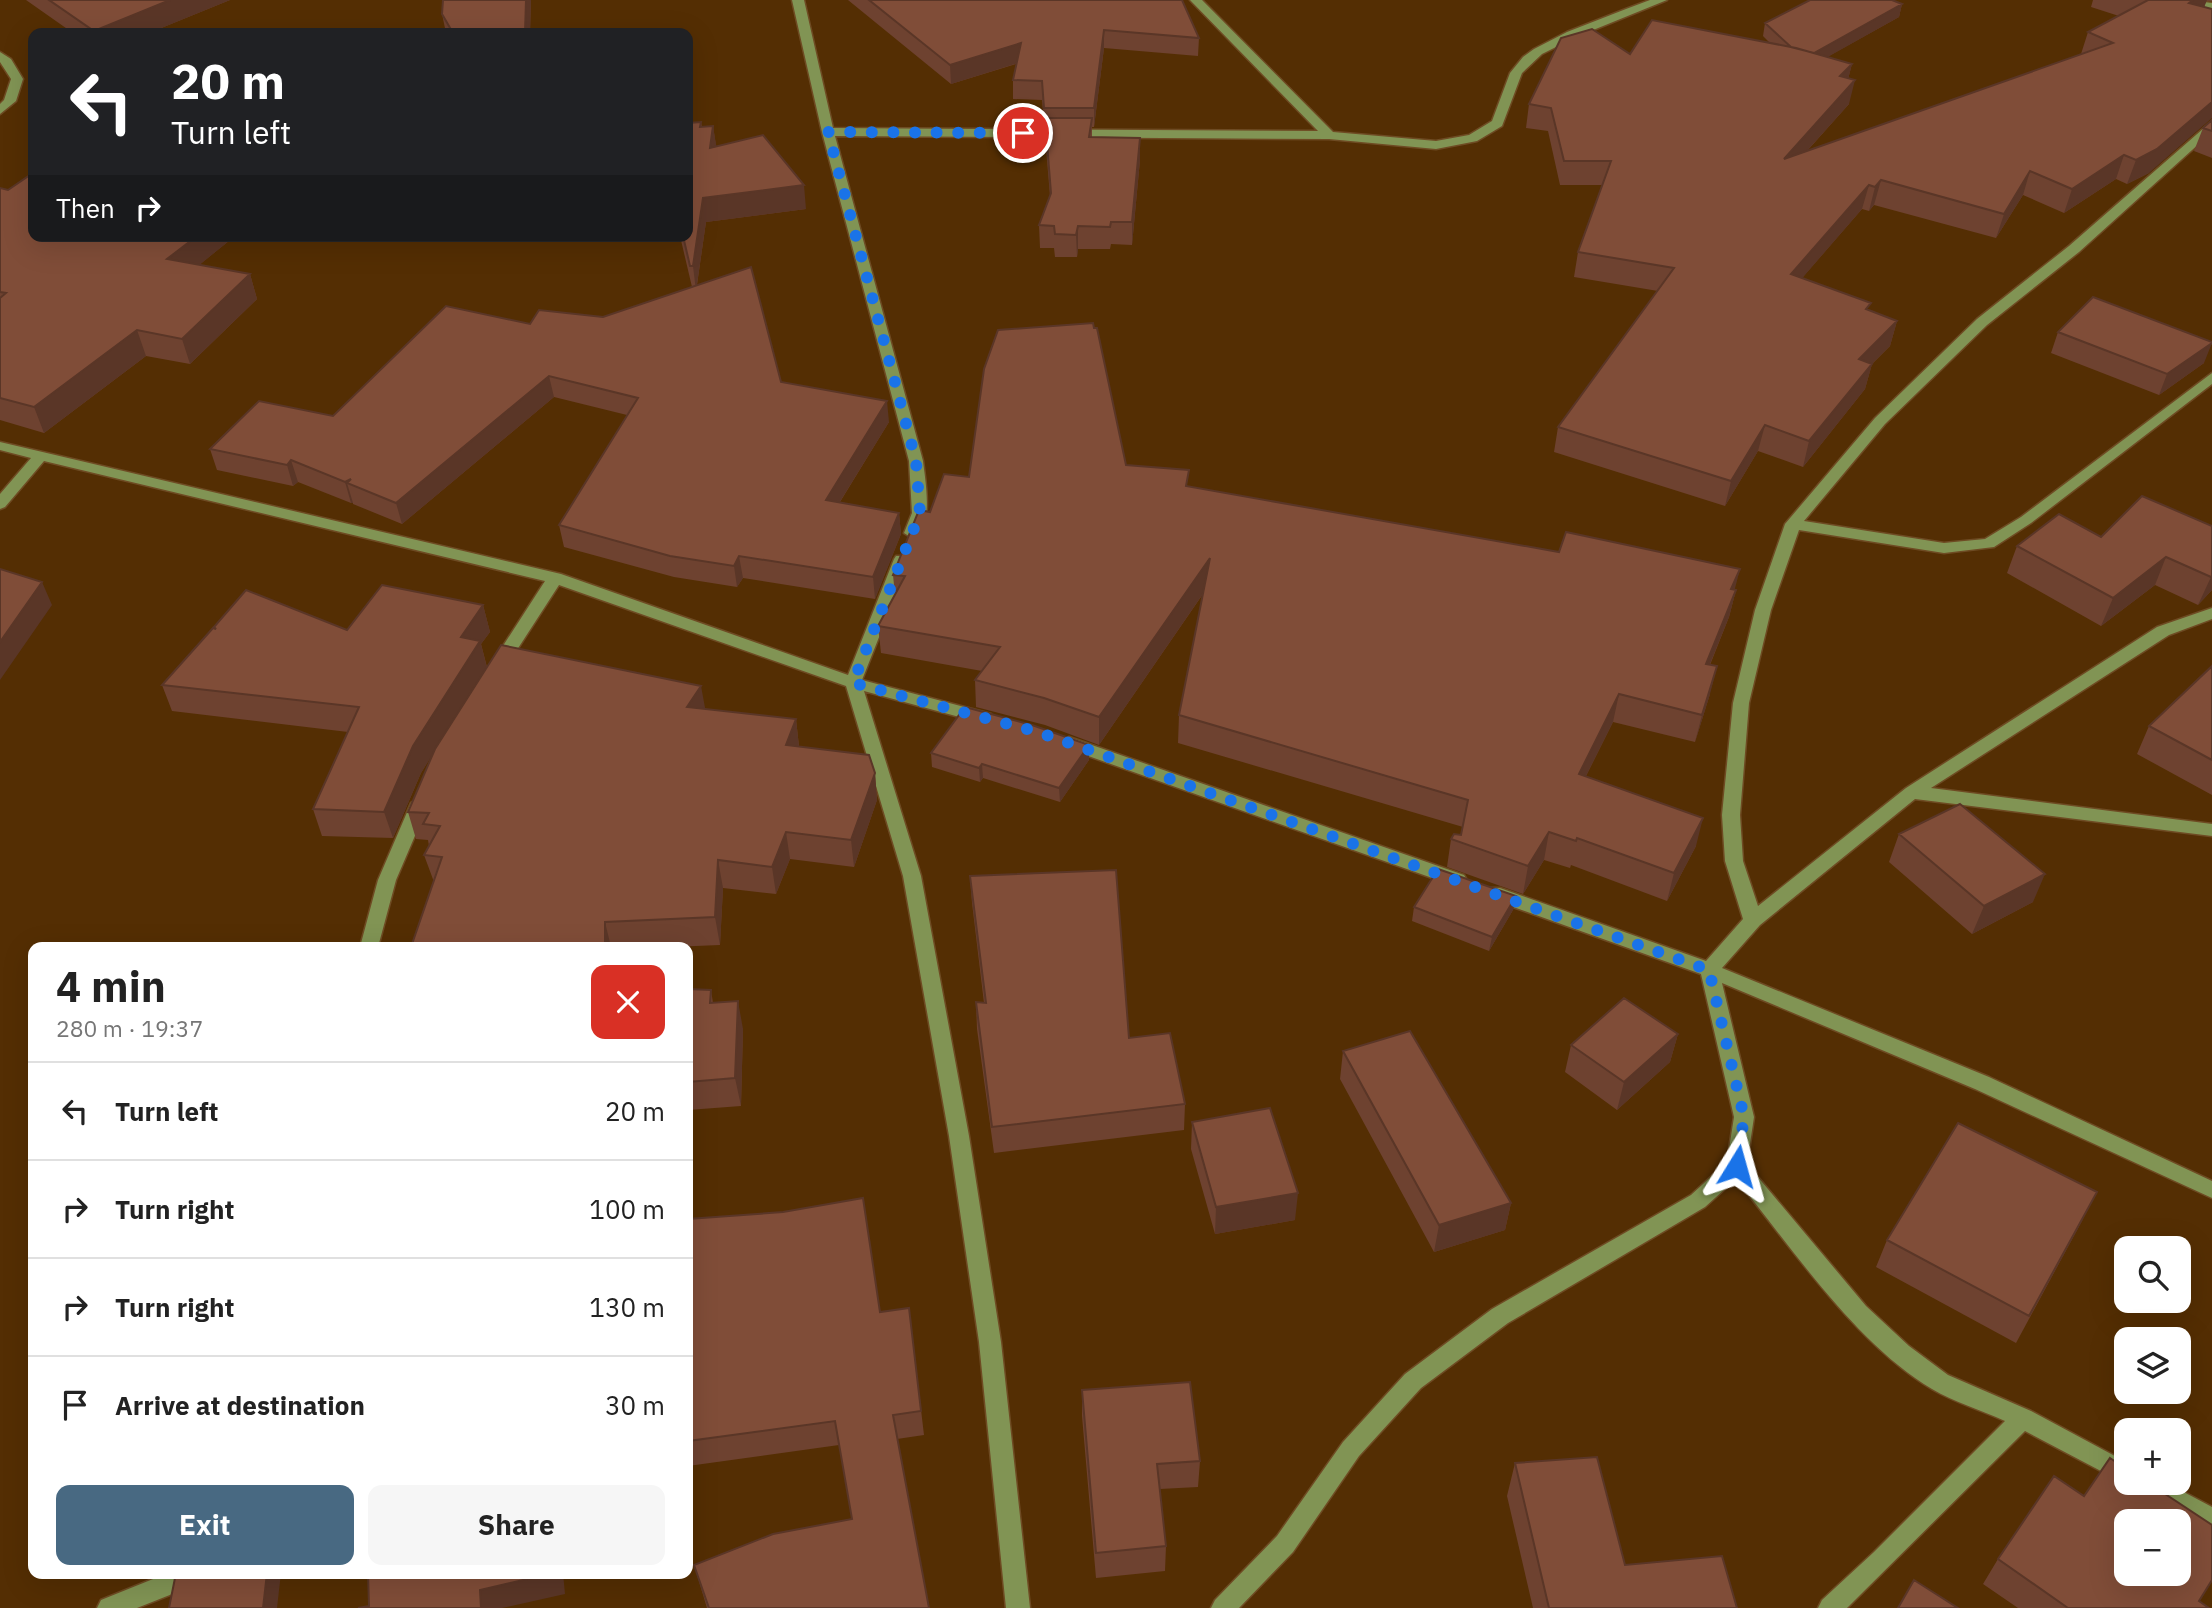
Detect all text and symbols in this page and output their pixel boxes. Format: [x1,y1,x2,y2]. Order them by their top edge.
text: 20 m [171,49,285,112]
icon: left [56,56,147,147]
pin [993,103,1053,163]
text: Turn left [171,111,291,153]
icon: arrive [1004,114,1042,152]
icon: right [129,189,167,227]
text: Then [56,191,115,225]
text: 4 min [56,959,166,1014]
button: close [591,965,665,1039]
text: 280 m · 19:37 [56,1013,203,1043]
icon: left [56,1092,94,1130]
text: Turn left [115,1094,218,1128]
text: 20 m [605,1094,665,1128]
position arrow [1700,1129,1774,1203]
icon: right [56,1190,94,1228]
text: Turn right [115,1192,234,1226]
text: 100 m [589,1192,665,1226]
map controls [2114,1236,2191,1586]
button: search [2114,1236,2191,1313]
icon: right [56,1288,94,1326]
text: Turn right [115,1290,234,1324]
text: 130 m [589,1290,665,1324]
button: layers [2114,1327,2191,1404]
icon: arrive [56,1386,94,1424]
text: Arrive at destination [115,1388,365,1422]
text: 30 m [605,1388,665,1422]
button: + [2114,1418,2191,1495]
button: Exit [56,1485,354,1565]
button: Share [368,1485,665,1565]
button: − [2114,1509,2191,1586]

